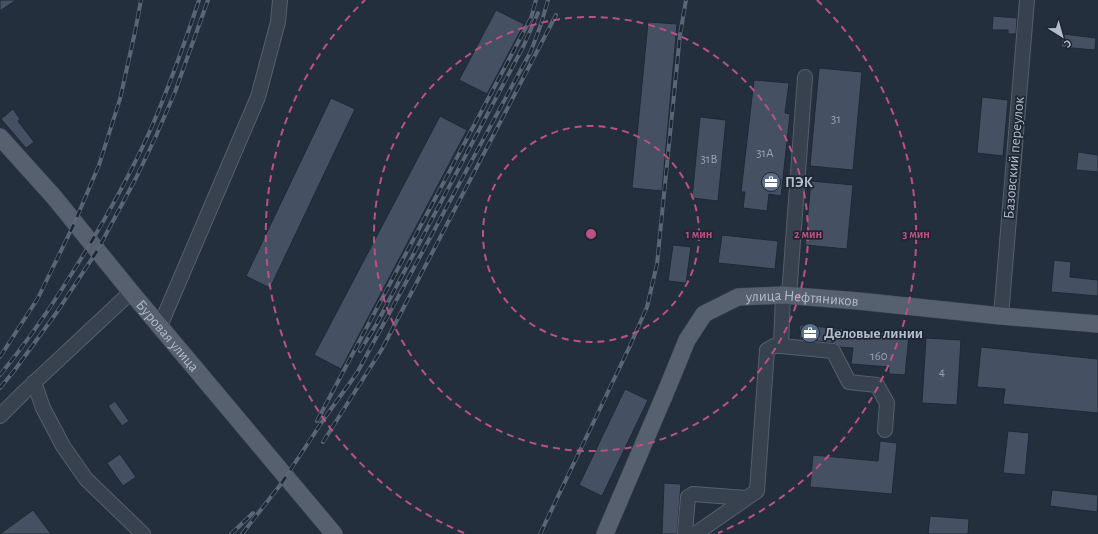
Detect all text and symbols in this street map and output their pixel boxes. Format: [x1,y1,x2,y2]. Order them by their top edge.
north arrow [1042,16,1082,56]
text: С [1062,37,1073,50]
street label: Базовский переулок [1001,96,1027,220]
house number: 31 [831,113,841,126]
house number: 31А [756,147,774,160]
house number: 31В [700,153,718,166]
office icon: ПЭК [760,171,782,193]
place label: ПЭК [785,175,813,190]
centre of rings [584,227,598,241]
text: 1 мин [686,228,712,240]
text: 2 мин [794,228,822,240]
text: 3 мин [902,228,930,240]
street label: улица Нефтяников [744,287,859,309]
street label: Буровая улица [133,297,202,375]
office icon: Деловые линии [799,322,821,344]
place label: Деловые линии [824,326,923,341]
house number: 160 [870,350,888,363]
house number: 4 [939,366,945,379]

